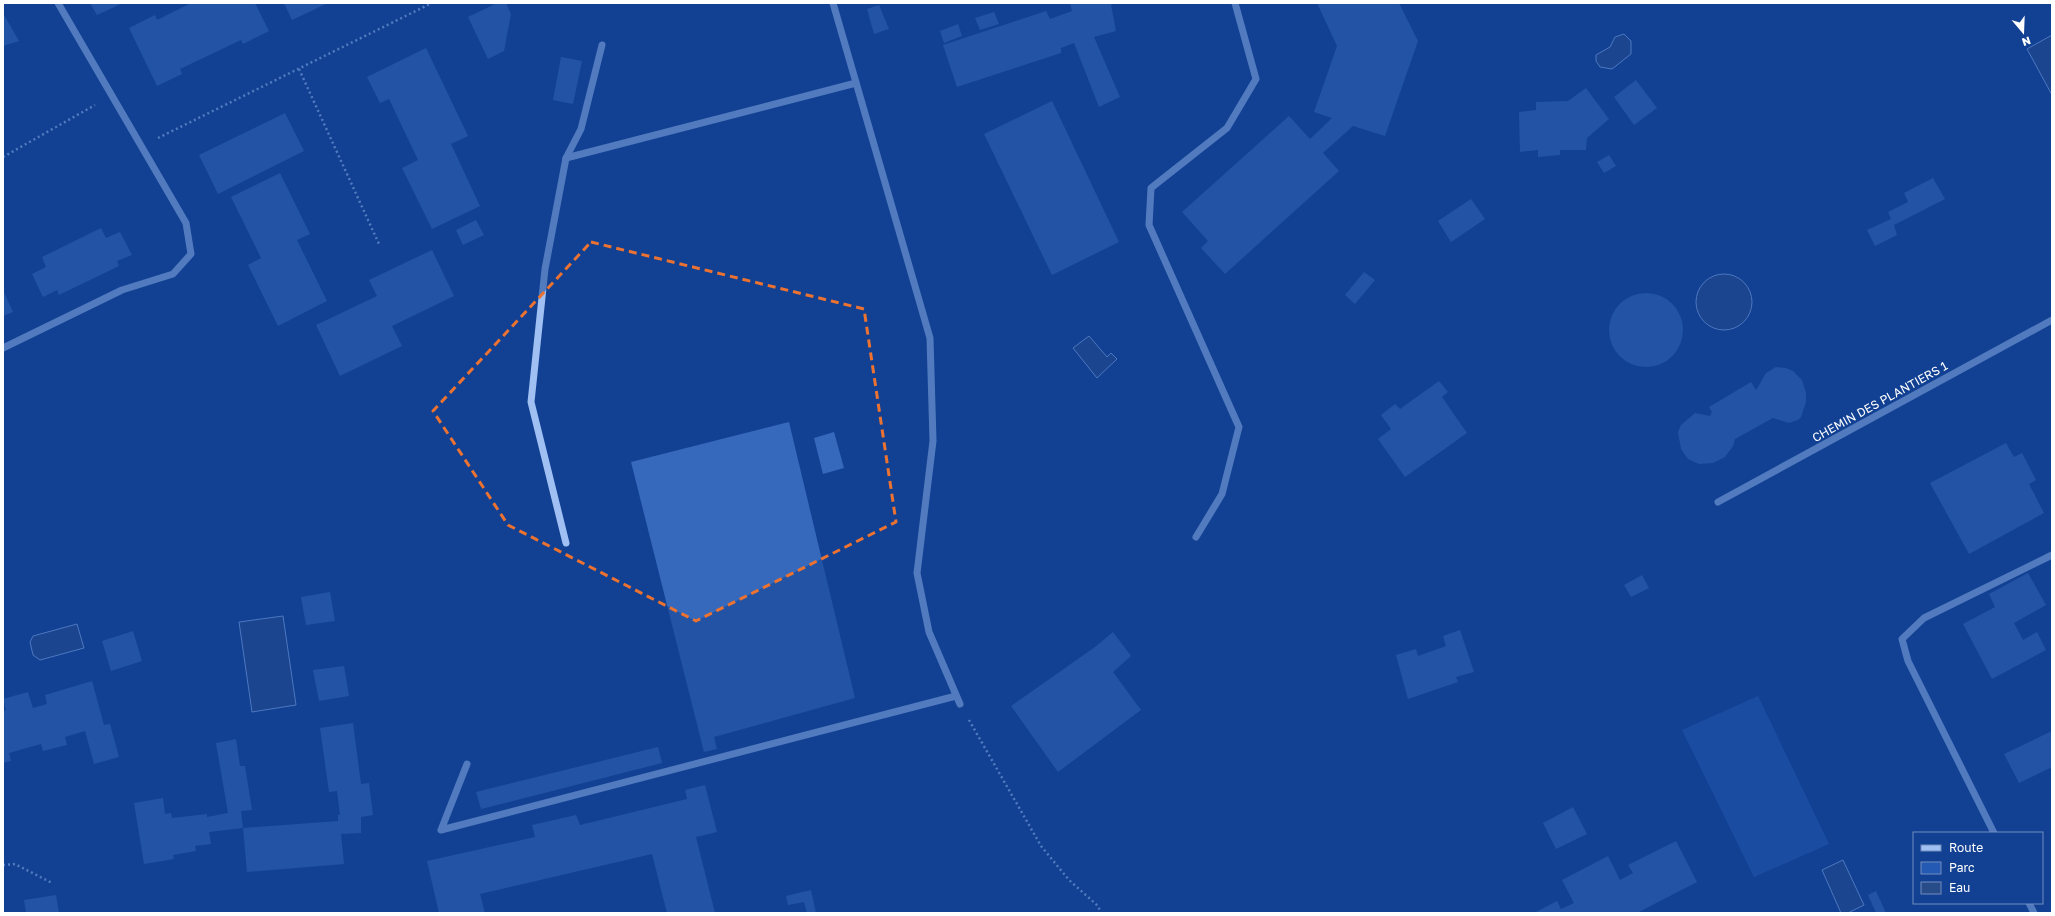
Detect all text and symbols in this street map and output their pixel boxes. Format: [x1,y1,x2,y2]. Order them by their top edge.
north arrow [2003,12,2043,52]
text: N [2020,34,2032,49]
street label: CHEMIN DES PLANTIERS 1 [1809,358,1950,445]
legend [1913,832,2043,904]
text: Route [1949,840,1983,855]
text: Parc [1949,860,1975,875]
text: Eau [1949,880,1970,895]

